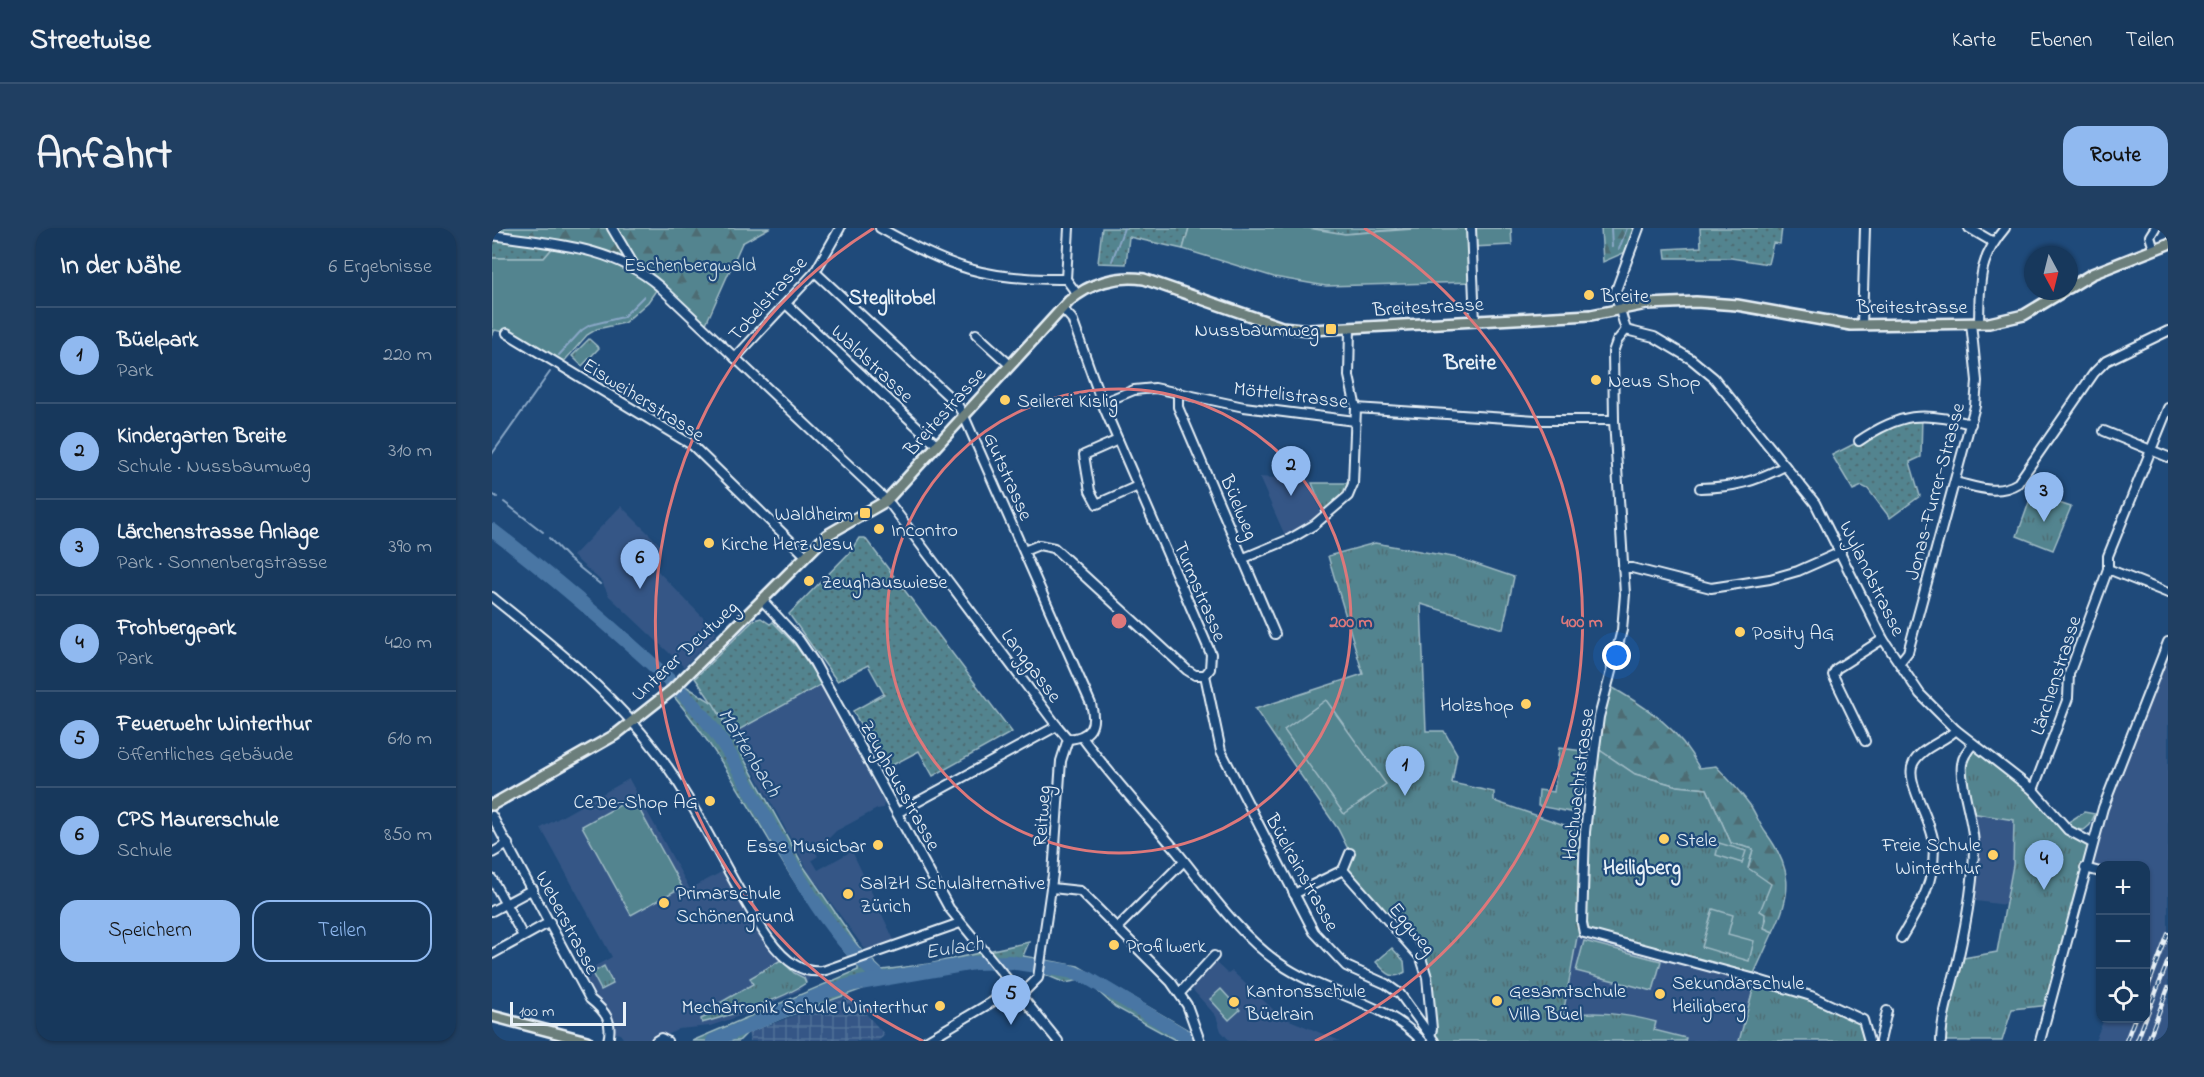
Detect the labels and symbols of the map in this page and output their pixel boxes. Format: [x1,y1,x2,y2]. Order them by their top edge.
north arrow [2024,246,2078,300]
street label: Tobelstrasse [722,250,815,349]
park label: Eschenbergwald [624,252,756,282]
place label: Breite [1600,283,1649,312]
district label: Steglitobel [848,284,936,316]
marker: Breite [1582,288,1596,302]
street label: Breitestrasse [1371,291,1484,326]
street label: Breitestrasse [1855,294,1968,323]
place label: Nussbaumweg [1194,317,1319,347]
street label: Waldstrasse [823,319,919,411]
marker: Nussbaumweg [1324,322,1338,336]
district label: Breite [1443,348,1497,380]
street label: Eisweiherstrasse [576,352,710,450]
street label: Breitestrasse [897,362,994,464]
place label: Neus Shop [1608,368,1701,397]
marker: Neus Shop [1589,373,1603,387]
street label: Möttelistrasse [1232,375,1350,418]
place label: Seilerei Kislig [1017,388,1118,418]
marker: Seilerei Kislig [998,393,1012,407]
street label: Jonas-Furrer-Strasse [1899,400,1974,583]
street label: Gutstrasse [974,428,1039,526]
pin: 2 [1272,446,1310,496]
street label: Büelweg [1210,470,1264,545]
pin: 3 [2024,472,2064,522]
place label: Waldheim [775,501,853,530]
marker: Waldheim [858,506,872,520]
place label: Incontro [891,517,958,546]
street label: Wylandstrasse [1830,517,1911,642]
marker: Incontro [872,522,886,536]
place label: Kirche Herz Jesu [721,531,853,560]
marker: Kirche Herz Jesu [702,536,716,550]
street label: Turmstrasse [1165,537,1233,647]
pin: 6 [620,540,660,589]
place label: Zeughauswiese [821,569,948,599]
marker: Zeughauswiese [802,574,816,588]
street label: Unterer Deutweg [626,594,747,710]
text: 200 m [1329,610,1373,636]
text: 400 m [1561,610,1603,636]
centre of rings [1109,611,1129,631]
street label: Lärchenstrasse [2024,612,2090,739]
place label: Posity AG [1752,620,1834,649]
street label: Langgasse [992,623,1068,710]
marker: Posity AG [1733,625,1747,639]
your location [1602,641,1631,670]
place label: Holzshop [1440,692,1514,721]
marker: Holzshop [1519,697,1533,711]
water label: Mattenbach [709,703,788,804]
street label: Hochwachtstrasse [1556,707,1603,862]
street label: Zeughausstrasse [850,716,947,857]
pin: 1 [1386,746,1424,796]
street label: Reitweg [1027,785,1061,848]
place label: CeDe-Shop AG [573,789,698,818]
marker: CeDe-Shop AG [703,794,717,808]
street label: Büelrainstrasse [1256,808,1345,937]
place label: Stele [1676,827,1717,856]
marker: Stele [1657,832,1671,846]
place label: Freie Schule Winterthur [1881,832,1982,884]
place label: Esse Musicbar [746,833,867,862]
marker: Esse Musicbar [871,838,885,852]
pin: 4 [2024,840,2064,890]
marker: Freie Schule Winterthur [1986,848,2000,862]
district label: Heiligberg [1603,854,1681,886]
street label: Weberstrasse [526,866,605,980]
place label: SalZH Schulalternative Zürich [860,870,1045,922]
place label: Primarschule Schönengrund [676,880,794,933]
marker: SalZH Schulalternative Zürich [841,887,855,901]
marker: Primarschule Schönengrund [657,896,671,910]
street label: Eggweg [1380,897,1442,963]
water label: Eulach [923,929,987,968]
place label: Profilwerk [1126,933,1206,962]
marker: Profilwerk [1107,938,1121,952]
place label: Sekundarschule Heiligberg [1672,970,1804,1023]
pin: 5 [992,976,1030,1025]
place label: Kantonsschule Büelrain [1245,978,1366,1030]
place label: Gesamtschule Villa Büel [1508,978,1626,1030]
marker: Sekundarschule Heiligberg [1653,987,1667,1001]
place label: Mechatronik Schule Winterthur [682,994,929,1023]
marker: Gesamtschule Villa Büel [1490,994,1504,1008]
marker: Kantonsschule Büelrain [1227,995,1241,1009]
scale bar [510,999,626,1026]
marker: Mechatronik Schule Winterthur [933,999,947,1013]

